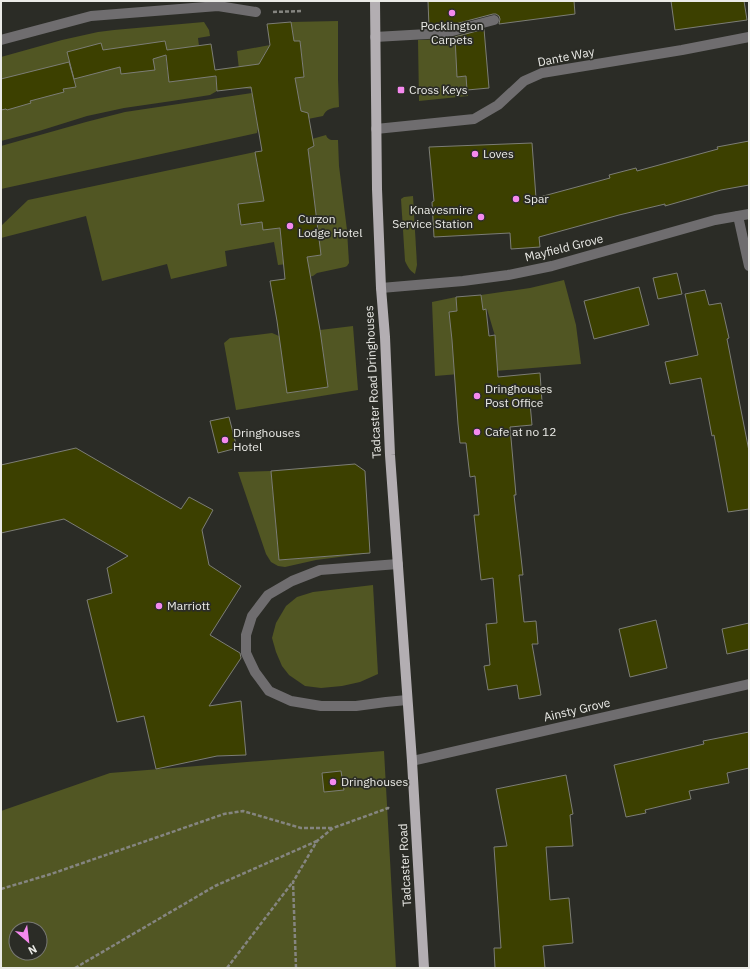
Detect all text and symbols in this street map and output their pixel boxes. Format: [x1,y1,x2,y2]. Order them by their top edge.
marker: Pocklington Carpets [447,8,457,18]
place label: Pocklington Carpets [420,18,484,47]
street label: Dante Way [536,44,596,69]
place label: Cross Keys [409,82,468,97]
marker: Cross Keys [396,85,406,95]
place label: Loves [483,146,514,161]
marker: Loves [470,149,480,159]
place label: Spar [524,191,549,206]
marker: Spar [511,194,521,204]
place label: Knavesmire Service Station [392,202,473,231]
place label: Curzon Lodge Hotel [298,211,362,240]
marker: Knavesmire Service Station [476,212,486,222]
marker: Curzon Lodge Hotel [285,221,295,231]
street label: Mayfield Grove [523,230,605,265]
street label: Tadcaster Road Dringhouses [361,305,384,459]
place label: Dringhouses Post Office [485,381,552,410]
marker: Dringhouses Post Office [472,391,482,401]
place label: Cafe at no 12 [485,424,556,439]
place label: Dringhouses Hotel [233,425,300,454]
marker: Cafe at no 12 [472,427,482,437]
marker: Dringhouses Hotel [220,435,230,445]
place label: Marriott [167,598,210,613]
marker: Marriott [154,601,164,611]
street label: Ainsty Grove [542,694,612,724]
place label: Dringhouses [341,774,408,789]
marker: Dringhouses [328,777,338,787]
street label: Tadcaster Road [395,823,414,907]
north arrow [8,921,48,961]
text: N [26,942,39,958]

